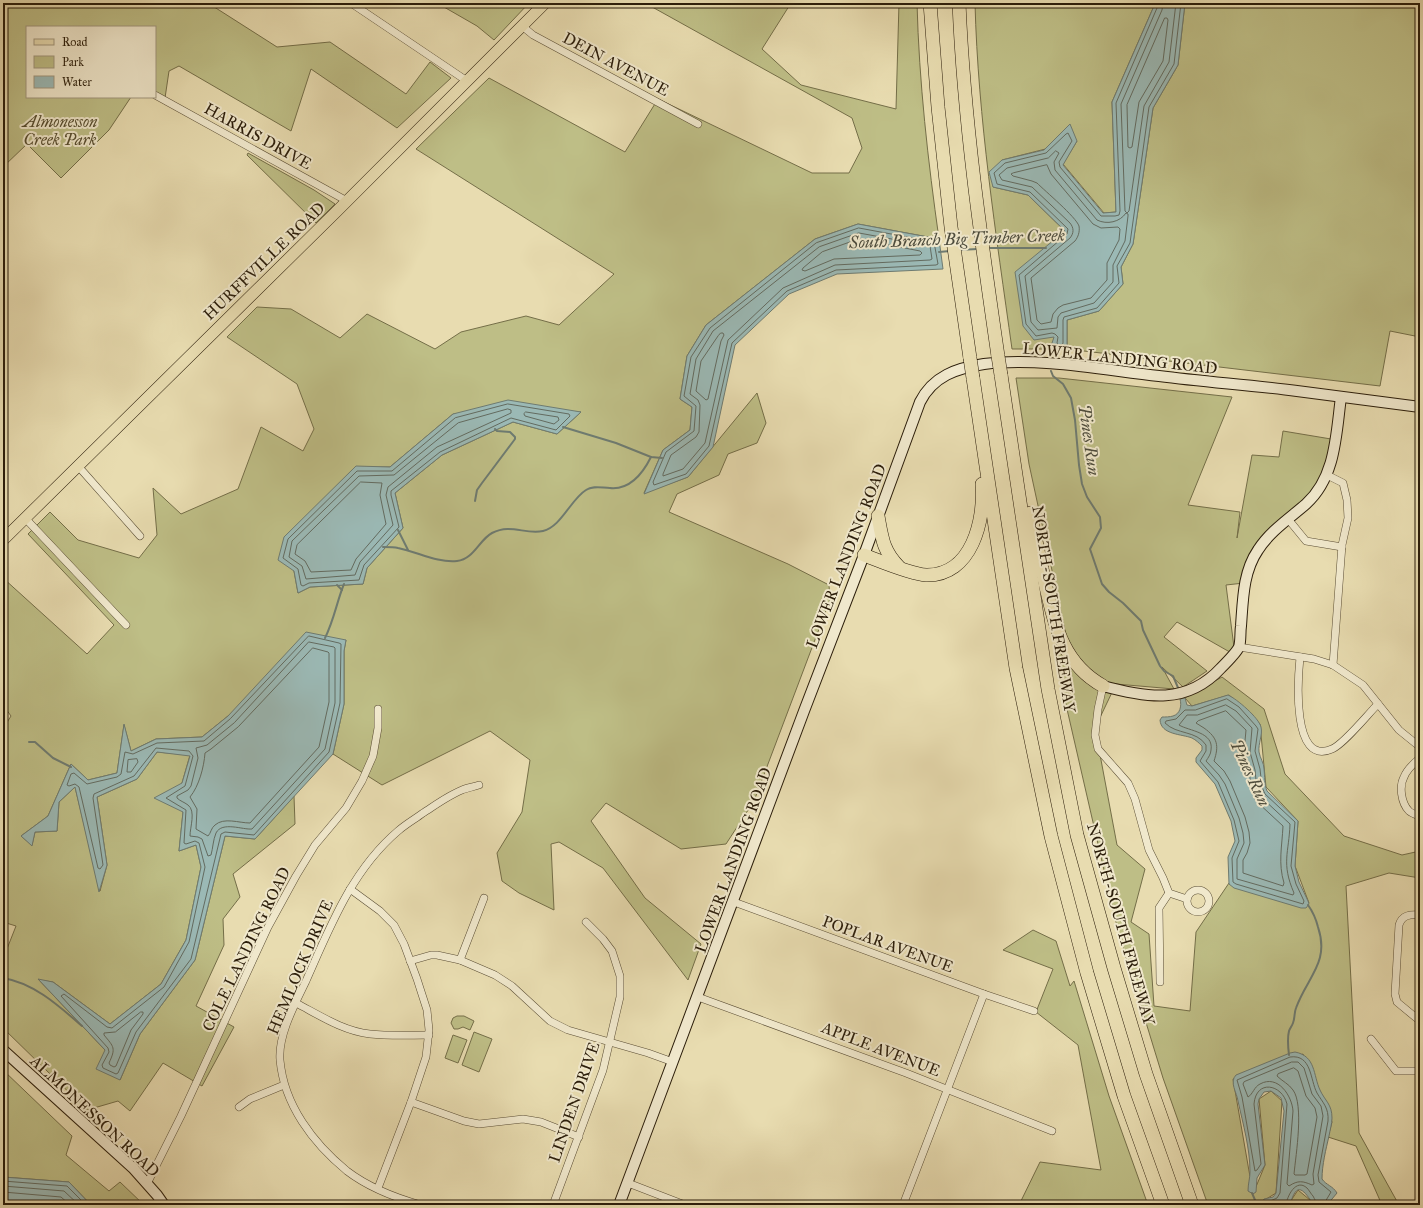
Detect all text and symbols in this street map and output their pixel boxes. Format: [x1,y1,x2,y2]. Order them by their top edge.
legend [26,26,156,98]
street label: DEIN AVENUE [560,28,672,100]
text: Road [62,35,88,49]
text: Park [62,55,84,69]
text: Water [62,75,92,89]
street label: HARRIS DRIVE [201,99,315,173]
park label: Almonesson Creek Park [21,112,98,149]
street label: HURFFVILLE ROAD [199,198,329,324]
water label: South Branch Big Timber Creek [848,225,1066,253]
street label: LOWER LANDING ROAD [1022,338,1218,378]
water label: Pines Run [1074,403,1104,477]
street label: LOWER LANDING ROAD [802,461,890,651]
street label: NORTH-SOUTH FREEWAY [1028,504,1080,715]
water label: Pines Run [1225,736,1275,810]
street label: LOWER LANDING ROAD [691,765,775,955]
street label: NORTH-SOUTH FREEWAY [1083,821,1159,1028]
street label: COLE LANDING ROAD [198,864,294,1034]
street label: HEMLOCK DRIVE [263,897,337,1037]
street label: POPLAR AVENUE [820,911,956,977]
street label: APPLE AVENUE [818,1017,943,1080]
street label: LINDEN DRIVE [544,1039,604,1165]
street label: ALMONESSON ROAD [26,1051,164,1181]

